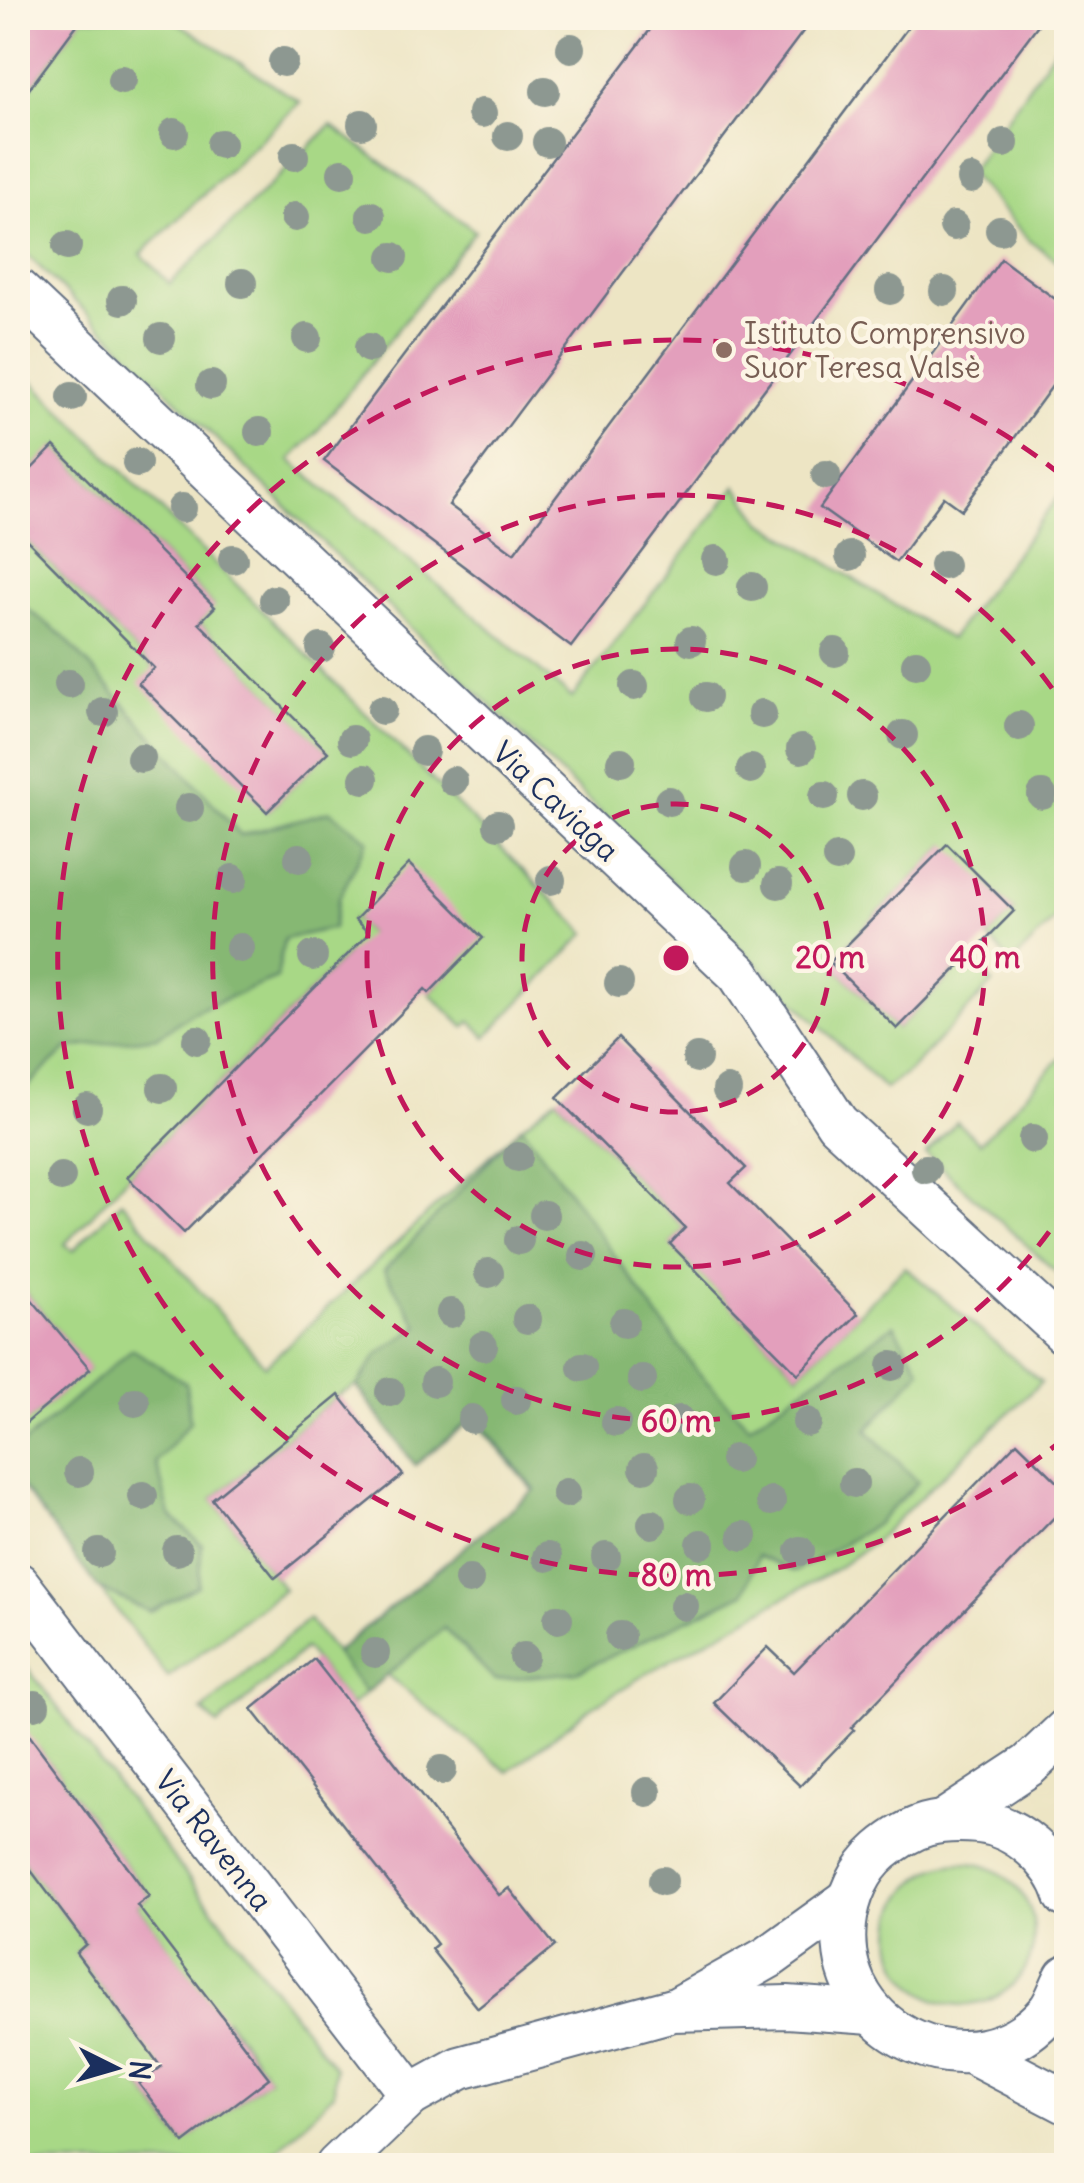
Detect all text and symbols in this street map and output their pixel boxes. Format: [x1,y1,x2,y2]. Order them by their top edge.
place label: Istituto Comprensivo Suor Teresa Valsè [744,314,1026,386]
marker: Istituto Comprensivo Suor Teresa Valsè [713,339,735,361]
street label: Via Caviaga [485,733,627,869]
text: 20 m [795,938,865,976]
text: 40 m [950,938,1020,976]
centre of rings [658,940,694,976]
text: 60 m [641,1402,711,1440]
text: 80 m [641,1556,711,1594]
street label: Via Ravenna [147,1762,281,1918]
north arrow [65,2018,165,2118]
text: N [121,2059,159,2081]

